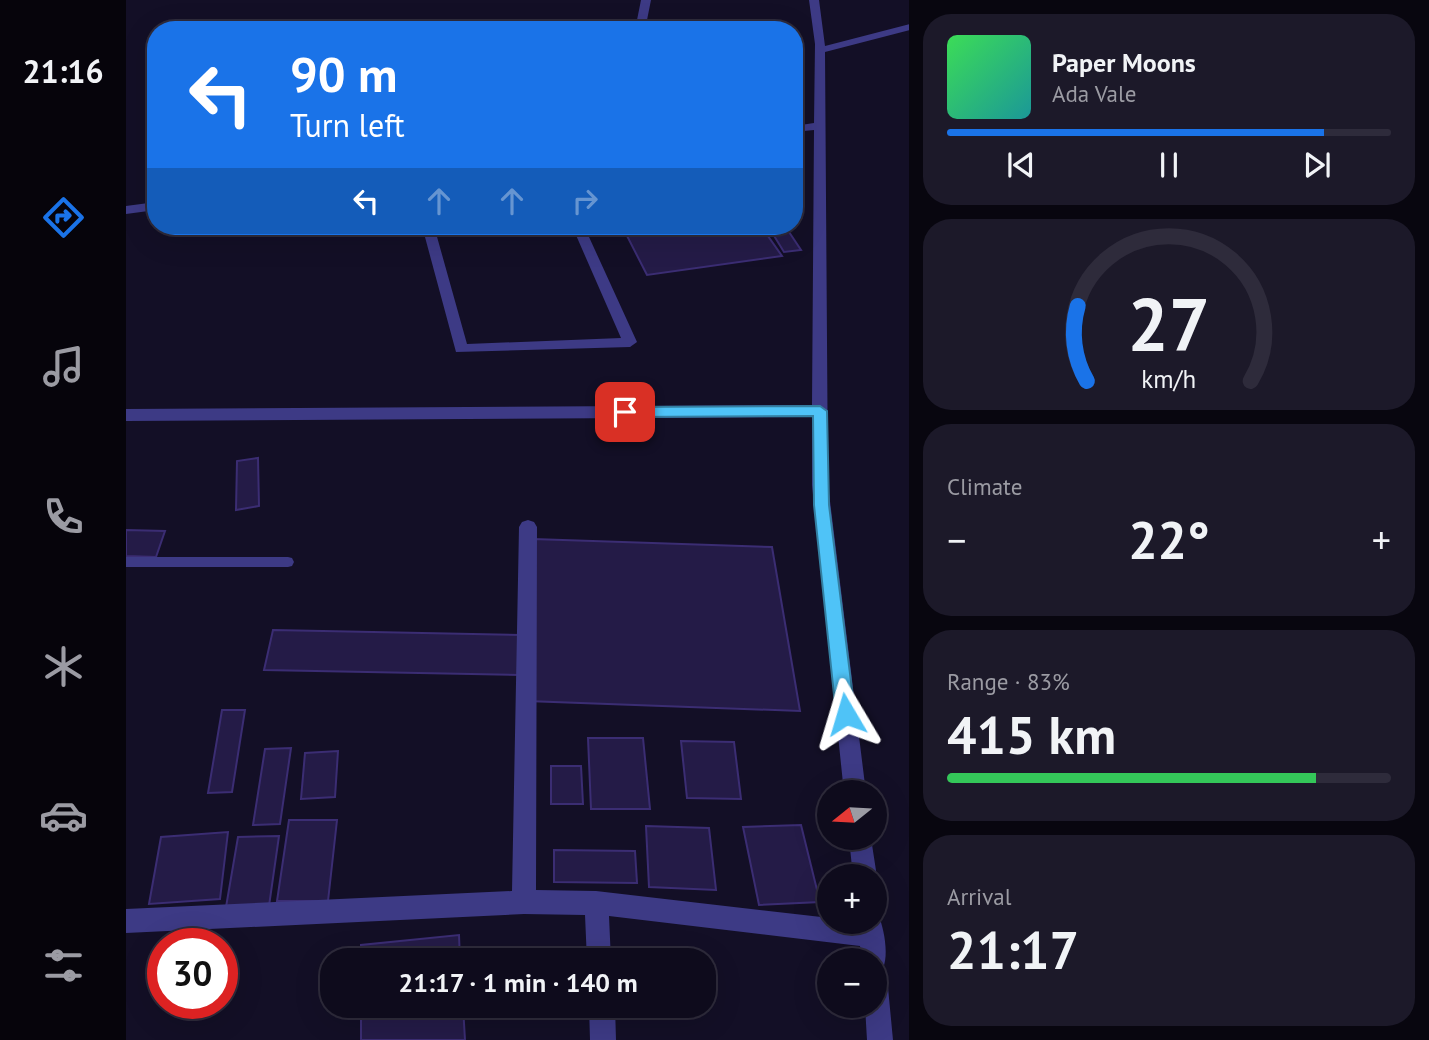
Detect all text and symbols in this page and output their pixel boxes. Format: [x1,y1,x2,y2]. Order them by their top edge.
text: 90 m [290,42,397,106]
text: Paper Moons [1052,46,1196,79]
icon: left [175,49,266,140]
text: 21:16 [22,50,104,92]
text: Ada Vale [1052,79,1136,108]
text: Turn left [290,104,405,146]
icon: previous [1002,146,1040,184]
icon: pause [1150,146,1188,184]
icon: next [1298,146,1336,184]
icon: left [347,182,385,220]
icon: ahead [420,182,458,220]
icon: ahead [493,182,531,220]
icon: right [566,182,604,220]
icon: directions [39,193,88,242]
text: 27 [1128,277,1210,371]
icon: music [39,342,88,391]
text: km/h [1142,363,1196,395]
pin [595,382,655,442]
icon: arrive [606,393,644,431]
text: Climate [947,472,1022,501]
icon: phone [39,492,88,541]
text: 22° [1128,506,1210,573]
text: − [947,515,966,564]
text: + [1372,515,1391,564]
icon: climate [39,642,88,691]
text: Range · 83% [947,667,1070,696]
position arrow [809,677,883,751]
text: 415 km [947,701,1116,768]
north arrow [817,780,887,850]
map controls [817,780,887,1018]
icon: car [39,791,88,840]
button: + [817,864,887,934]
text: Arrival [947,882,1011,911]
text: 21:17 [947,916,1079,983]
speed limit sign: 30 [147,928,238,1019]
icon: filters [39,941,88,990]
button: − [817,948,887,1018]
text: 21:17 · 1 min · 140 m [398,966,638,999]

